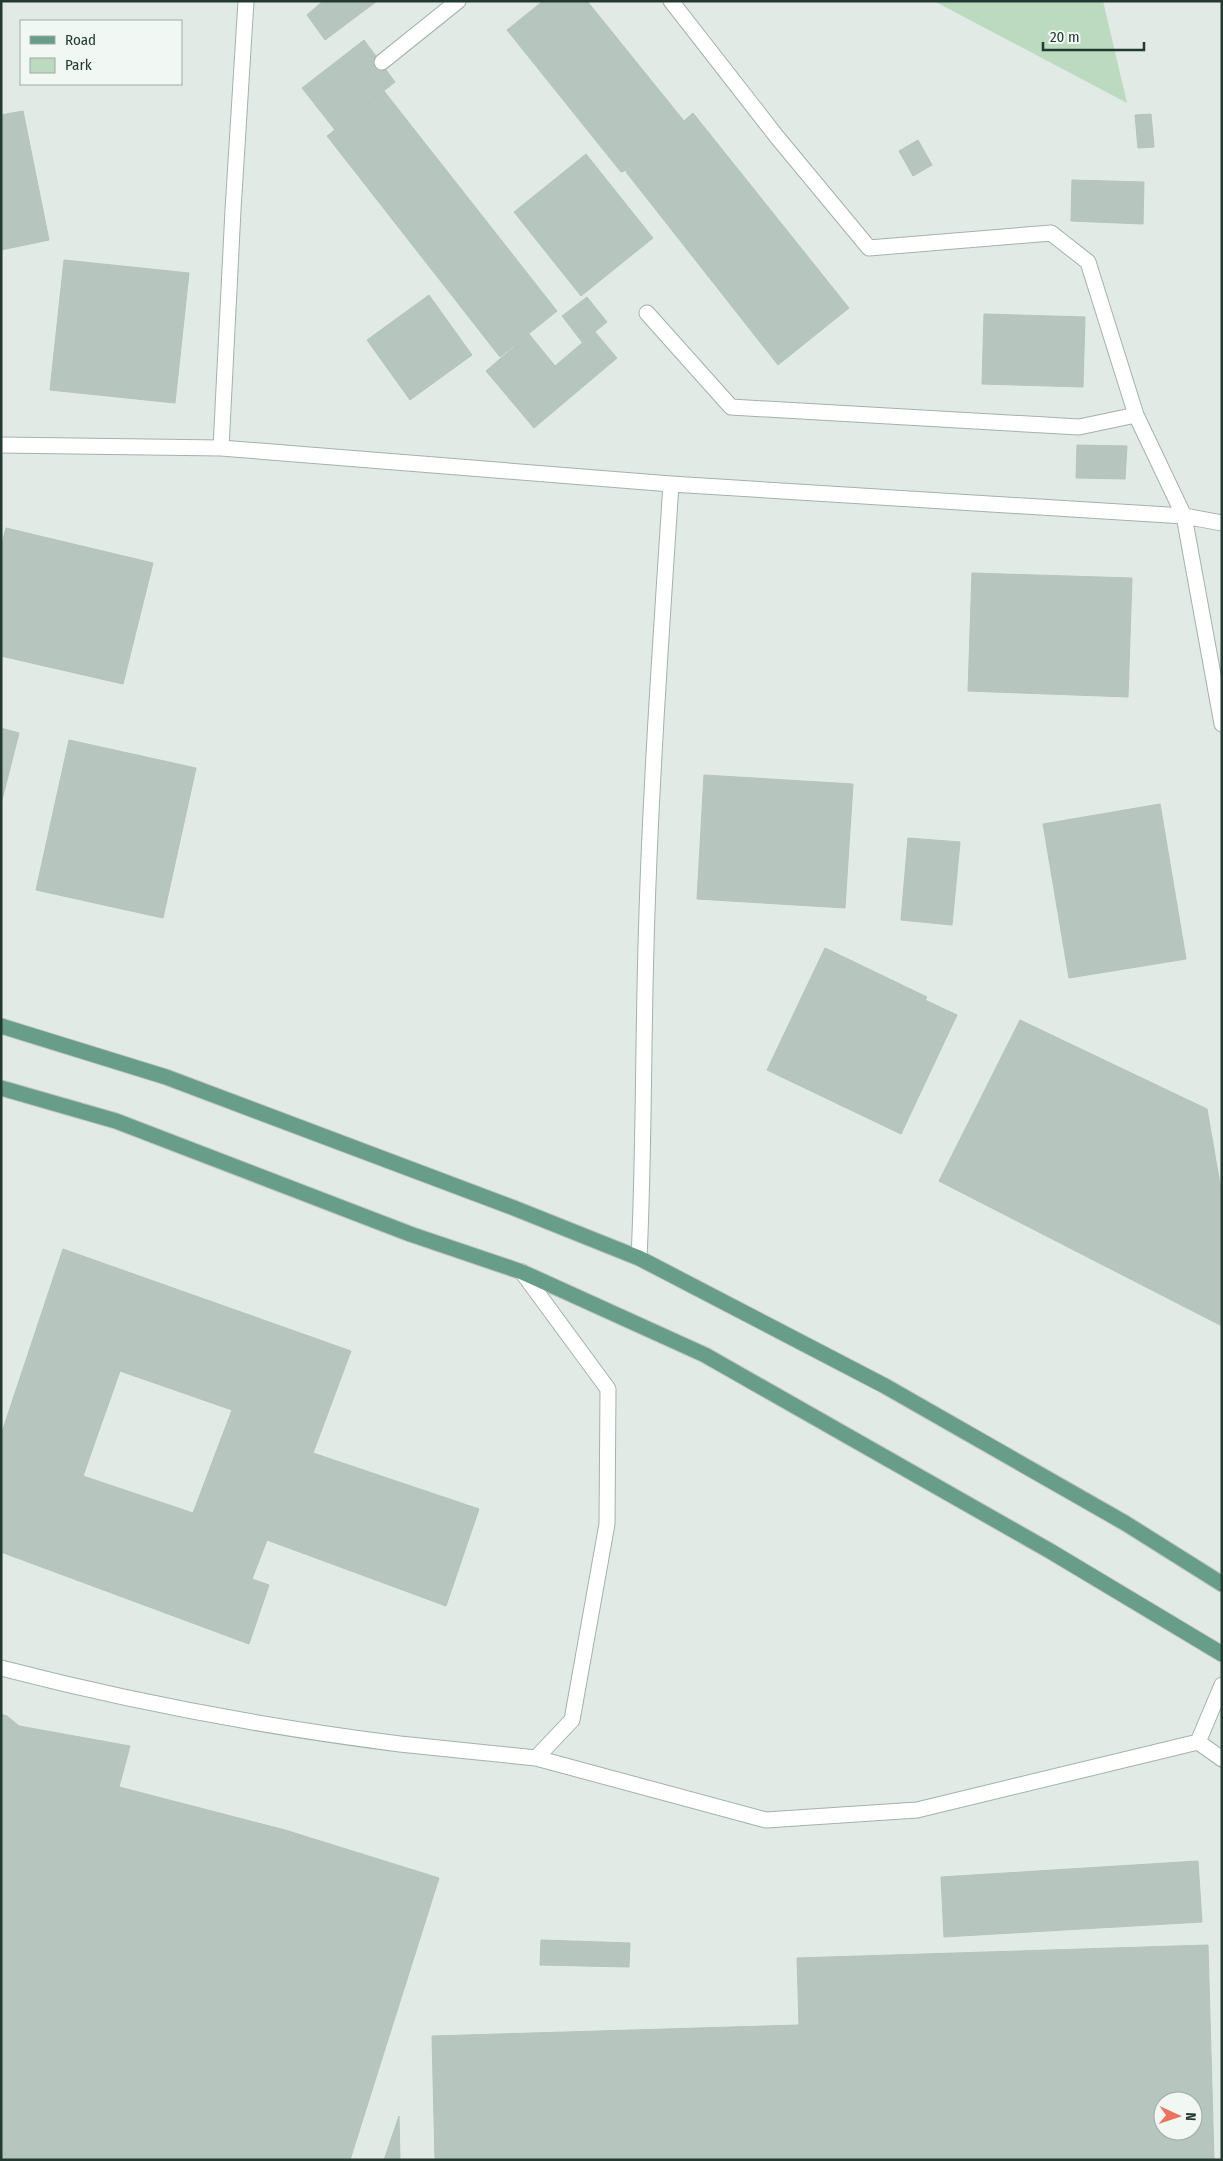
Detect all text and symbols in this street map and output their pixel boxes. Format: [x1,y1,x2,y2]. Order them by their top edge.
legend [20,20,182,85]
scale bar [1043,20,1144,52]
text: 20 m [1050,28,1080,46]
text: Road [65,31,96,49]
text: Park [65,56,92,74]
north arrow [1153,2091,1203,2141]
text: N [1182,2112,1199,2121]

